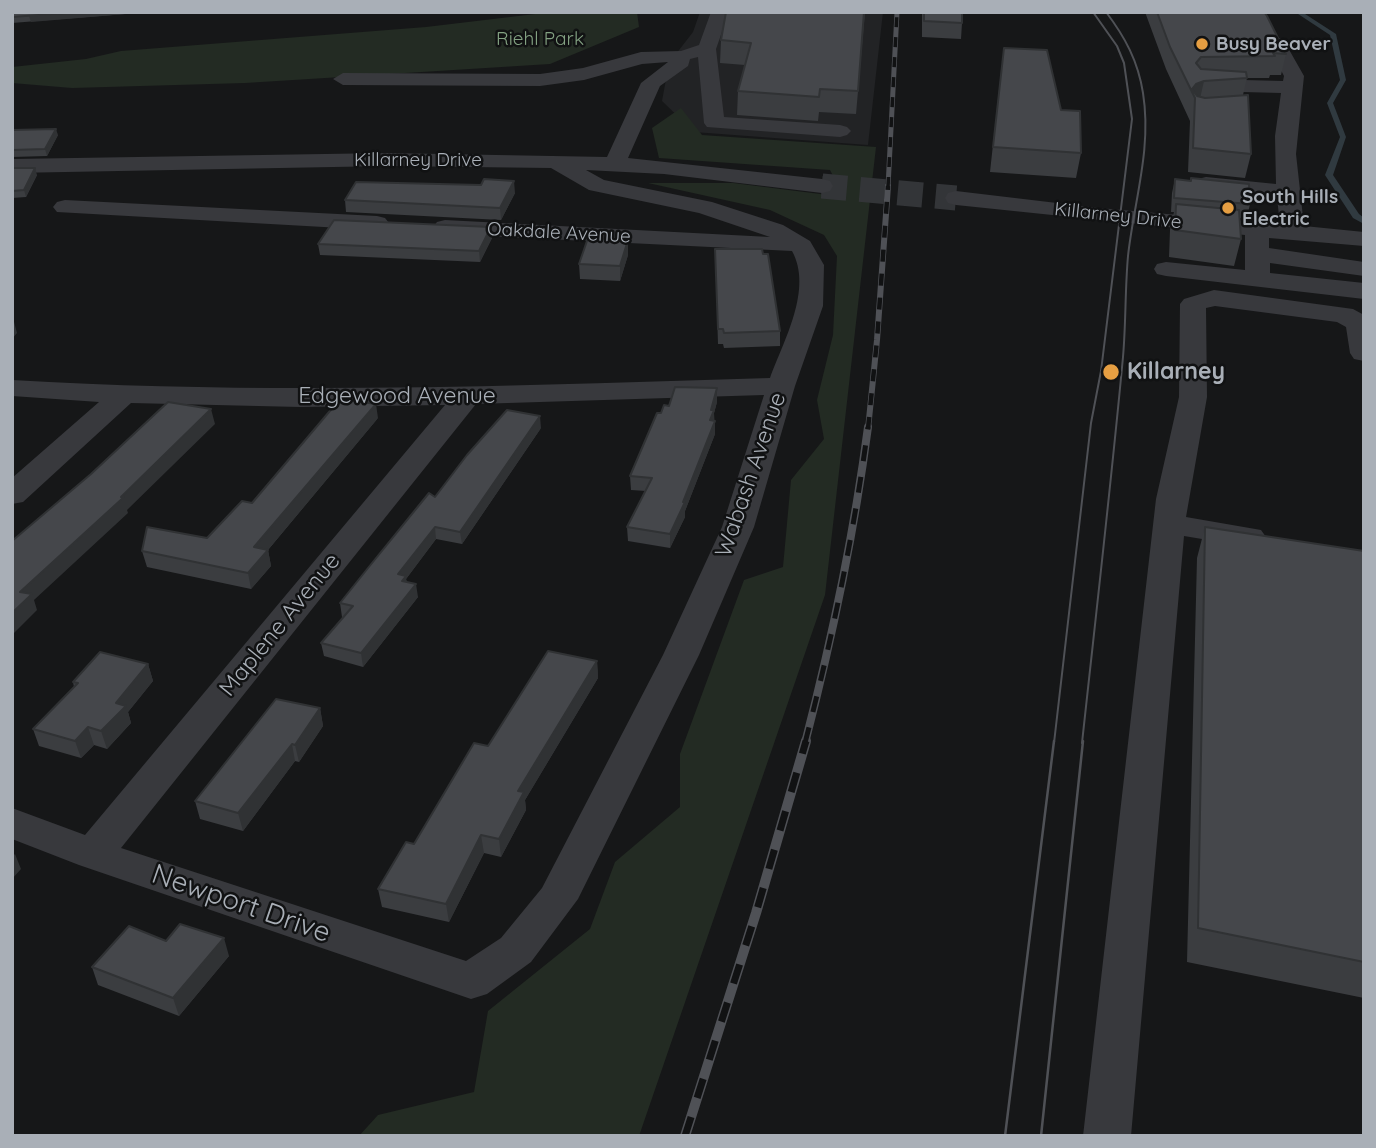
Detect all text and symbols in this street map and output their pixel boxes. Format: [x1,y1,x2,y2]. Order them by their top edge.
park label: Riehl Park [496,28,584,50]
place label: Busy Beaver [1216,33,1331,55]
marker: Busy Beaver [1194,36,1210,52]
street label: Killarney Drive [354,149,482,171]
place label: South Hills Electric [1242,186,1338,230]
street label: Killarney Drive [1053,198,1183,234]
marker: South Hills Electric [1220,200,1236,216]
street label: Oakdale Avenue [487,218,631,248]
place label: Killarney [1127,358,1225,386]
marker: Killarney [1101,362,1121,382]
street label: Edgewood Avenue [298,382,496,410]
street label: Wabash Avenue [710,389,792,561]
street label: Maplene Avenue [214,548,346,702]
street label: Newport Drive [147,858,335,950]

